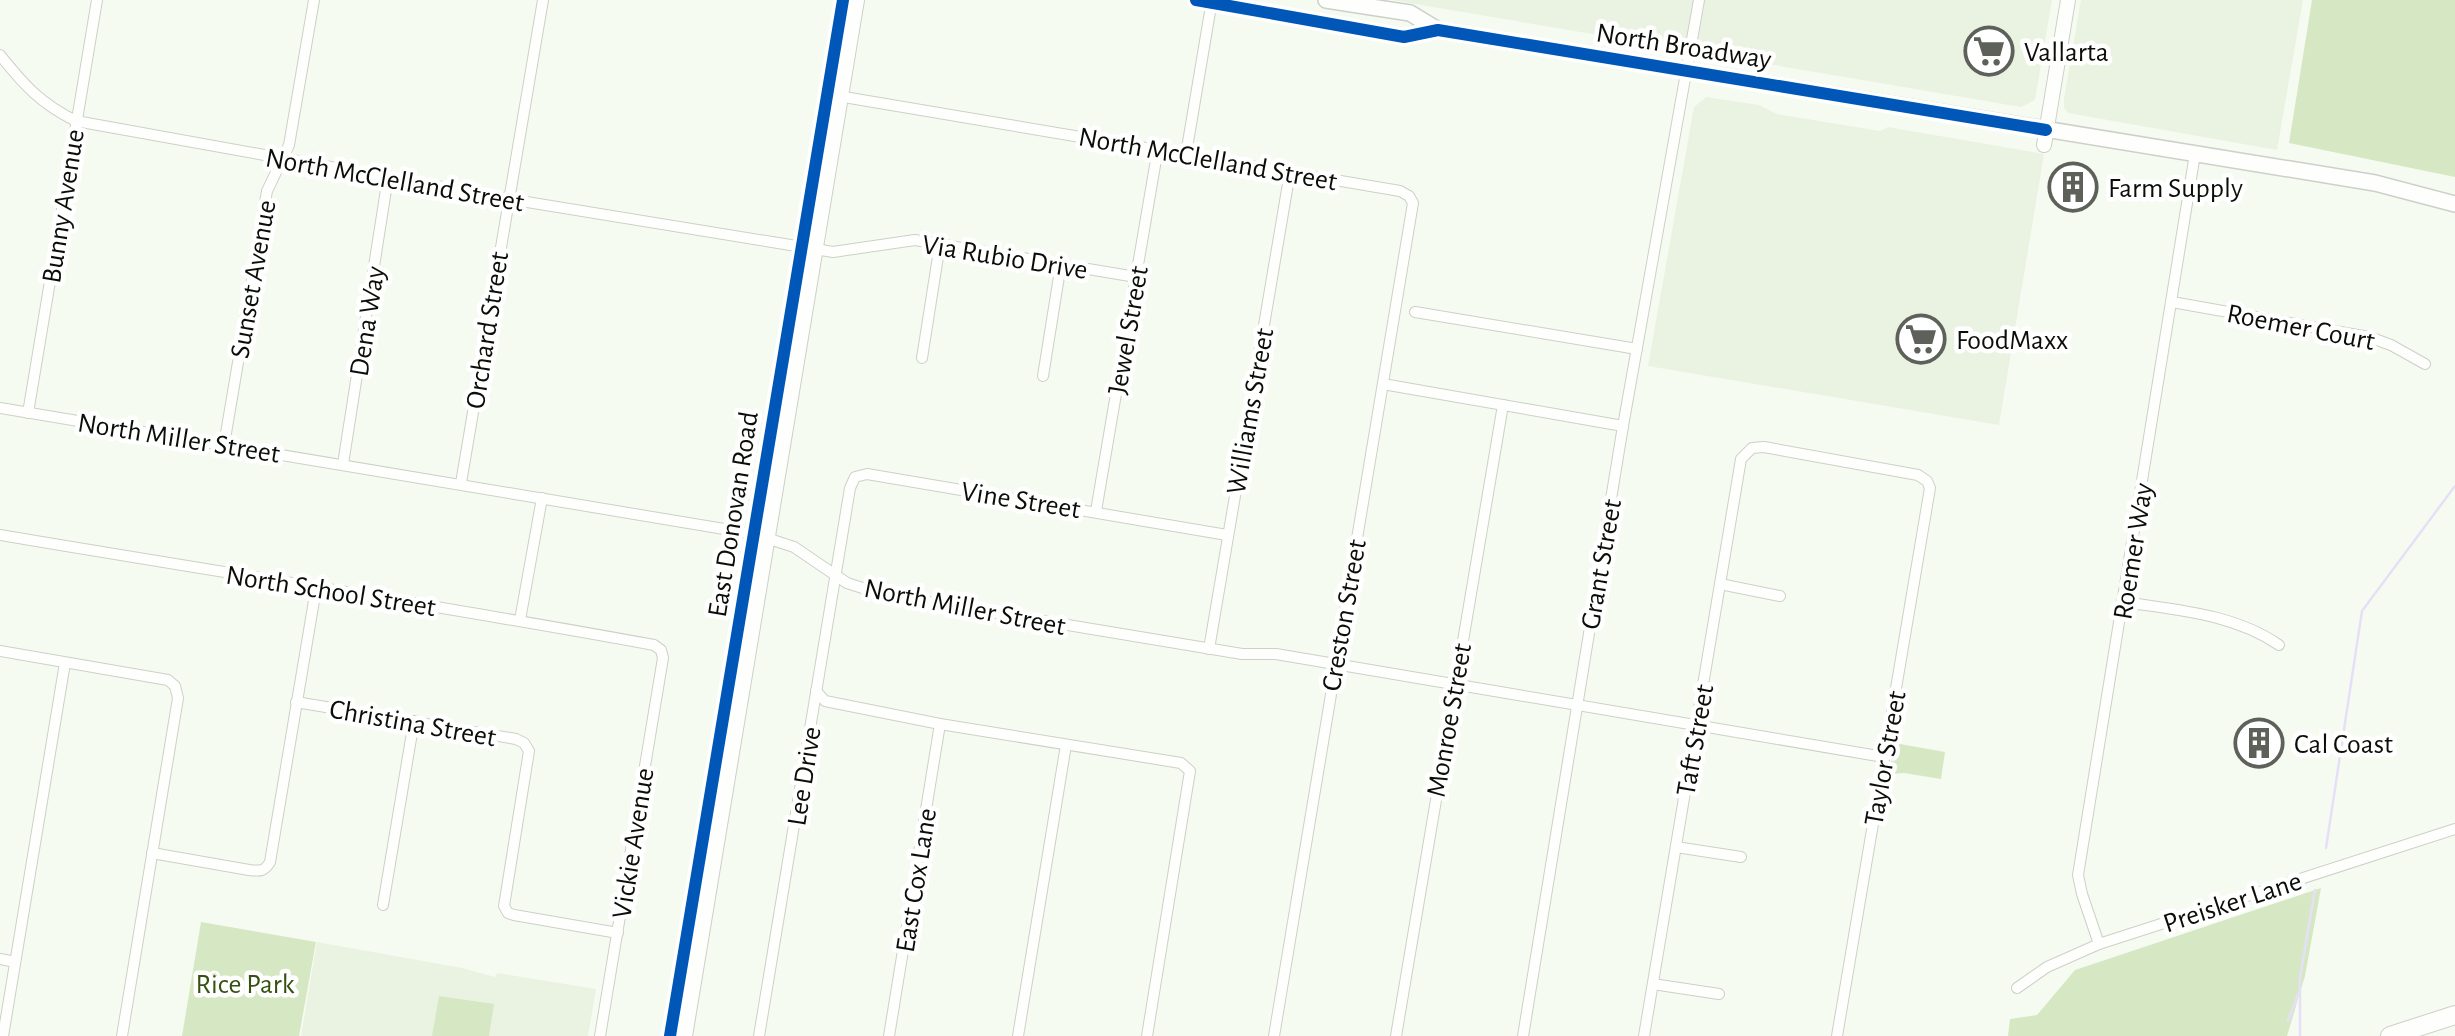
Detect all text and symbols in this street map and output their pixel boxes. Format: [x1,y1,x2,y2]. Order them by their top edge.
street label: North Broadway [1594,19,1773,75]
supermarket icon: Vallarta [1963,25,2015,77]
place label: Vallarta [2024,39,2109,67]
street label: North McClelland Street [1076,123,1339,197]
street label: Bunny Avenue [38,127,90,285]
street label: North McClelland Street [263,144,526,218]
building icon: Farm Supply [2047,161,2099,213]
place label: Farm Supply [2108,175,2243,203]
street label: Sunset Avenue [226,198,282,361]
street label: Via Rubio Drive [920,231,1089,285]
street label: Orchard Street [462,250,514,411]
street label: Dena Way [345,264,390,378]
street label: Jewel Street [1104,264,1154,397]
street label: Roemer Court [2224,300,2377,356]
supermarket icon: FoodMaxx [1895,313,1947,365]
street label: Williams Street [1223,326,1279,497]
place label: FoodMaxx [1956,327,2068,355]
street label: North Miller Street [76,409,282,469]
street label: East Donovan Road [704,409,764,619]
street label: Vine Street [959,478,1082,524]
street label: Roemer Way [2109,481,2159,622]
street label: Grant Street [1577,497,1627,632]
street label: Creston Street [1318,537,1372,693]
street label: North School Street [224,562,438,622]
street label: North Miller Street [862,575,1068,641]
street label: Monroe Street [1423,641,1477,799]
street label: Taft Street [1672,682,1720,798]
street label: Taylor Street [1860,689,1912,828]
street label: Christina Street [327,696,498,752]
building icon: Cal Coast [2233,717,2285,769]
street label: Lee Drive [783,725,827,828]
place label: Cal Coast [2294,731,2393,759]
street label: Vickie Avenue [608,766,660,921]
street label: East Cox Lane [892,806,942,954]
street label: Preisker Lane [2160,867,2305,938]
park label: Rice Park [196,971,295,999]

